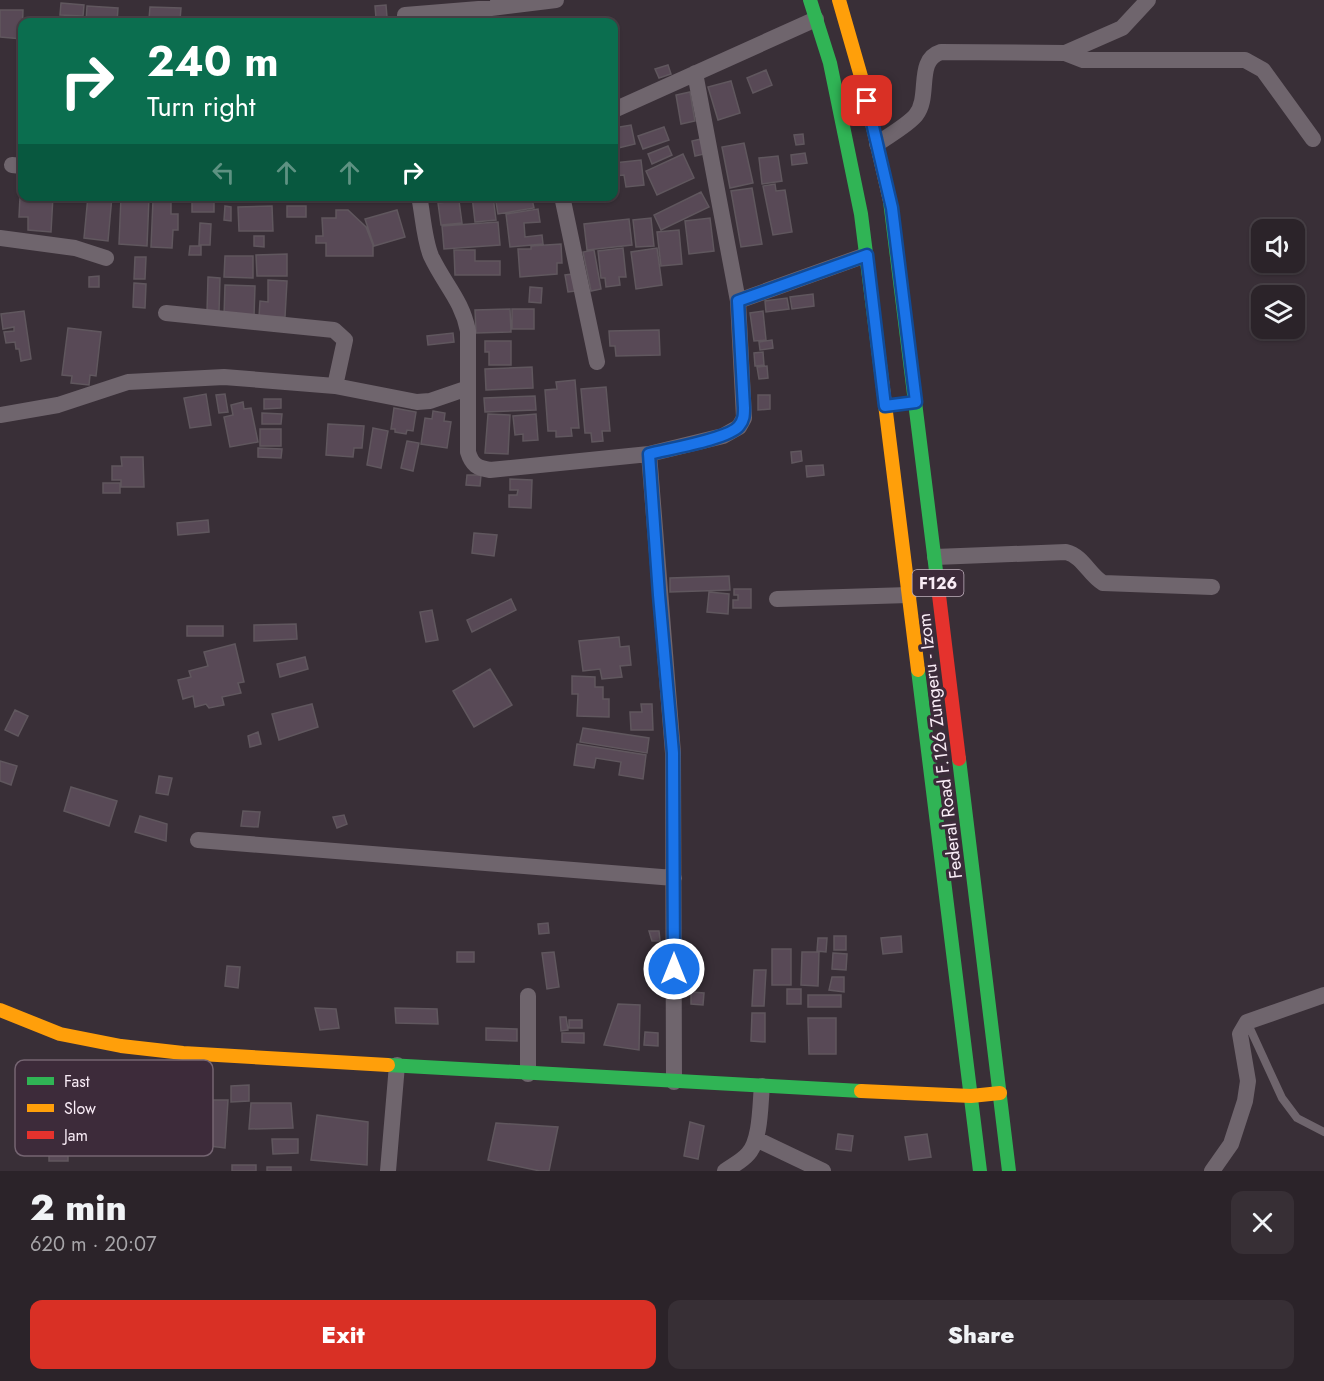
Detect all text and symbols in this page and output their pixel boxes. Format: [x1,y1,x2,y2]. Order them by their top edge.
text: 240 m [147,31,279,92]
icon: right [48,42,126,120]
pin [841,75,892,126]
icon: arrive [850,84,883,117]
text: Turn right [147,87,255,126]
icon: left [207,156,240,189]
icon: ahead [270,156,303,189]
icon: ahead [333,156,366,189]
icon: right [396,156,429,189]
map controls [1251,219,1305,339]
button: sound [1251,219,1305,273]
button: layers [1251,285,1305,339]
road number: F126 [912,570,964,596]
street label: Federal Road F.126 Zungeru - Izom [911,612,969,880]
position arrow [642,937,706,1001]
legend [15,1060,213,1156]
text: Fast [64,1070,90,1093]
text: Slow [64,1097,96,1120]
text: Jam [62,1124,88,1147]
text: 2 min [30,1181,127,1233]
button: close [1231,1191,1294,1254]
text: 620 m · 20:07 [30,1230,156,1259]
button: Exit [30,1300,656,1369]
button: Share [668,1300,1294,1369]

